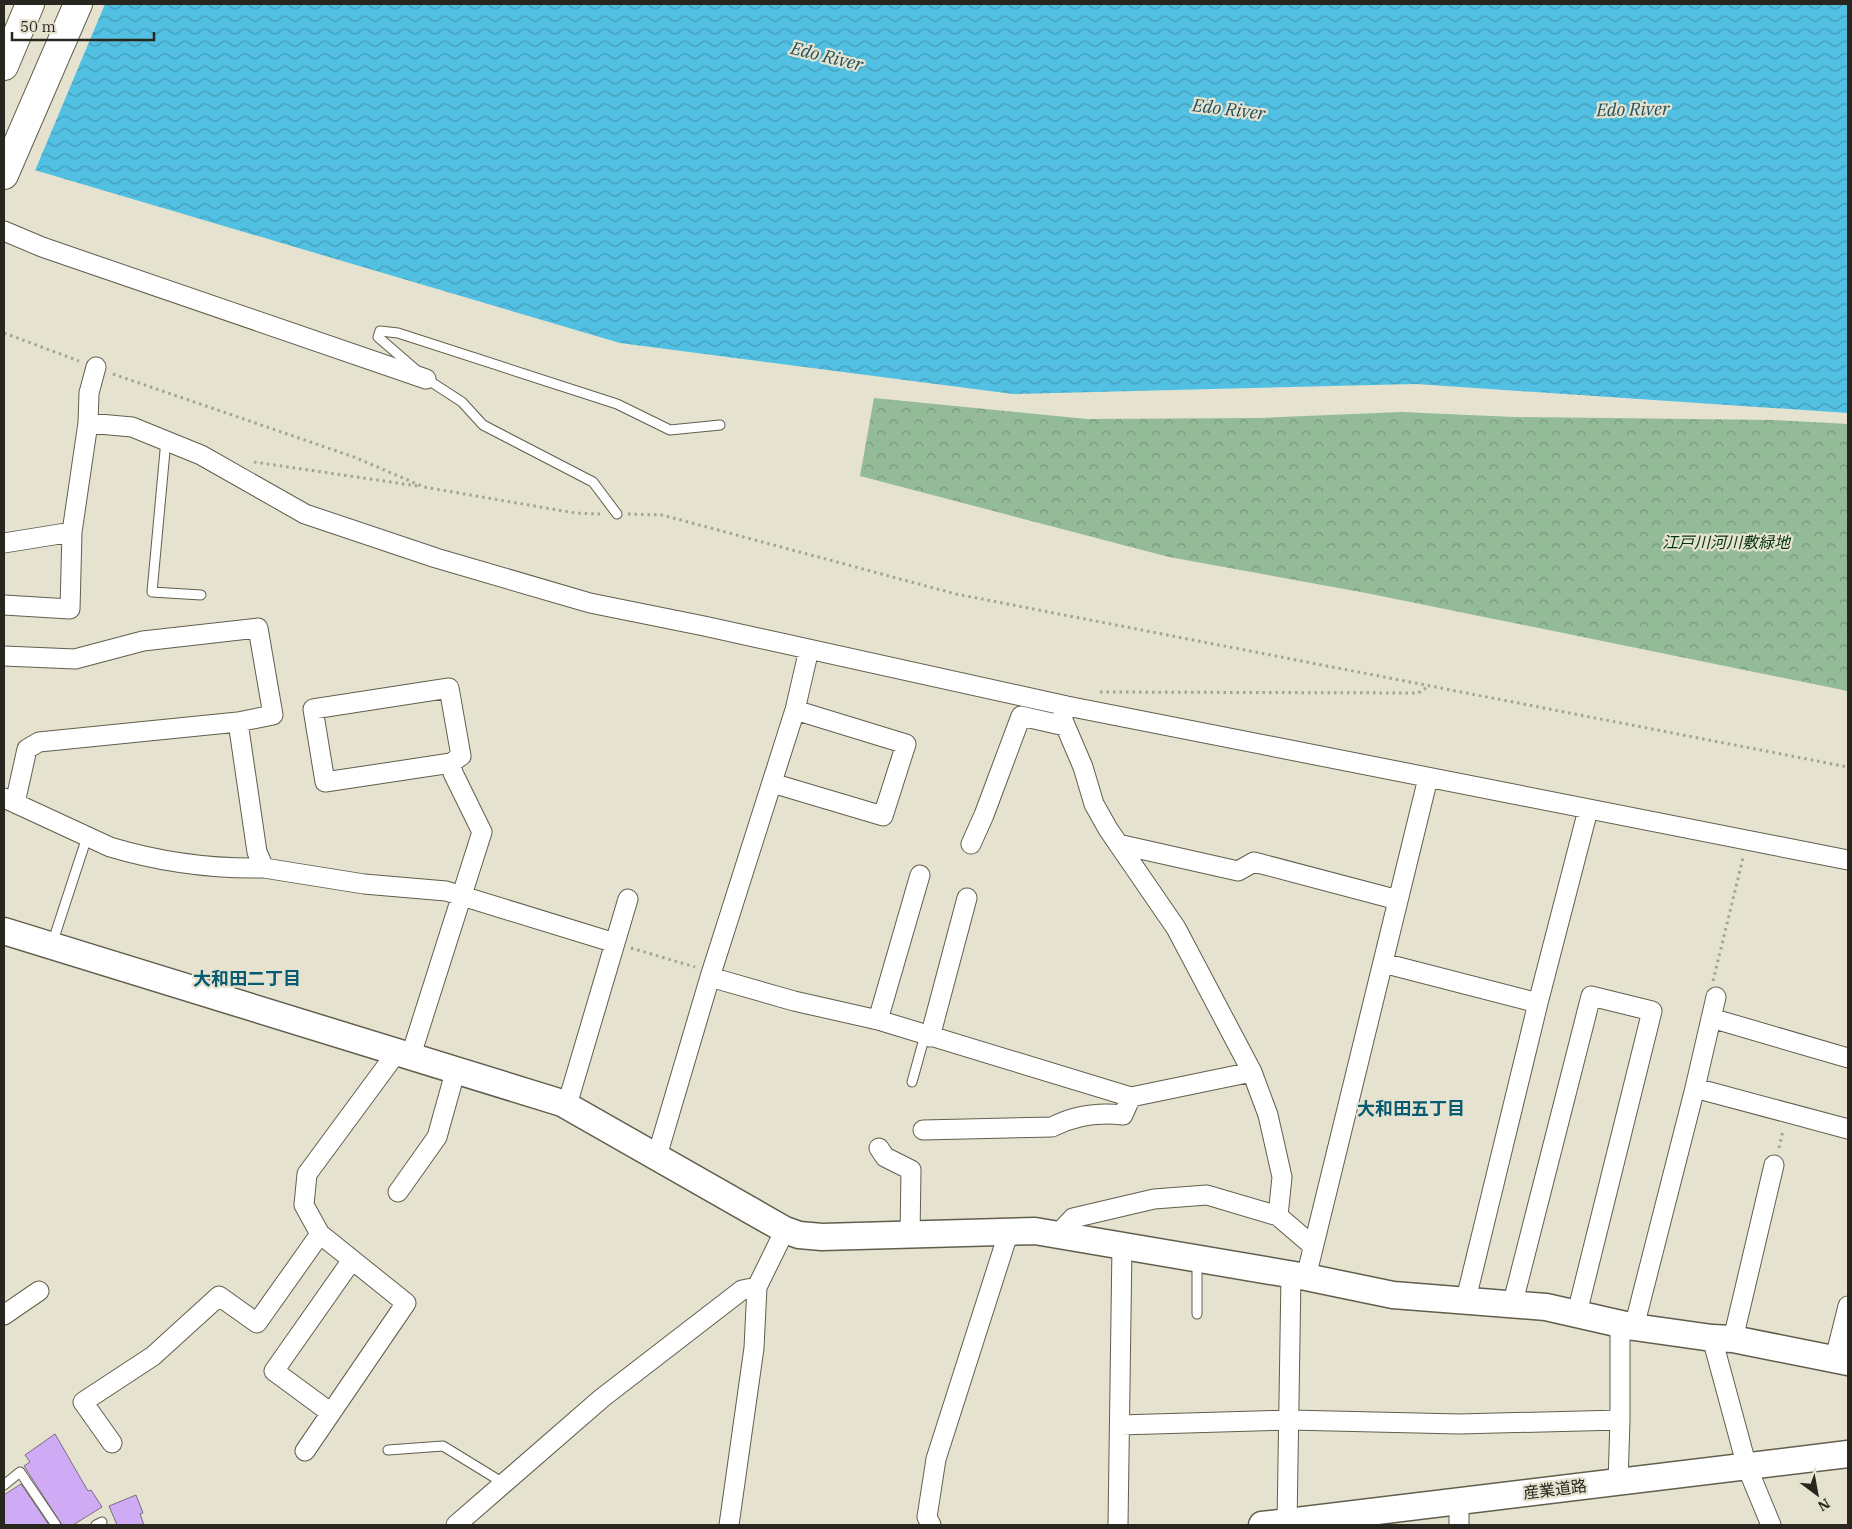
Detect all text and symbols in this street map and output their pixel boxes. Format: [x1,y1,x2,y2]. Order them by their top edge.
scale bar [12,10,155,42]
text: 50 m [20,17,56,36]
water label: Edo River [788,36,867,76]
water label: Edo River [1190,93,1268,125]
water label: Edo River [1595,97,1671,121]
park label: 江戸川河川敷緑地 [1662,532,1792,552]
district label: 大和田二丁目 [193,967,301,990]
district label: 大和田五丁目 [1357,1097,1465,1120]
north arrow [1792,1469,1842,1519]
street label: 産業道路 [1522,1475,1588,1503]
text: N [1814,1494,1833,1516]

